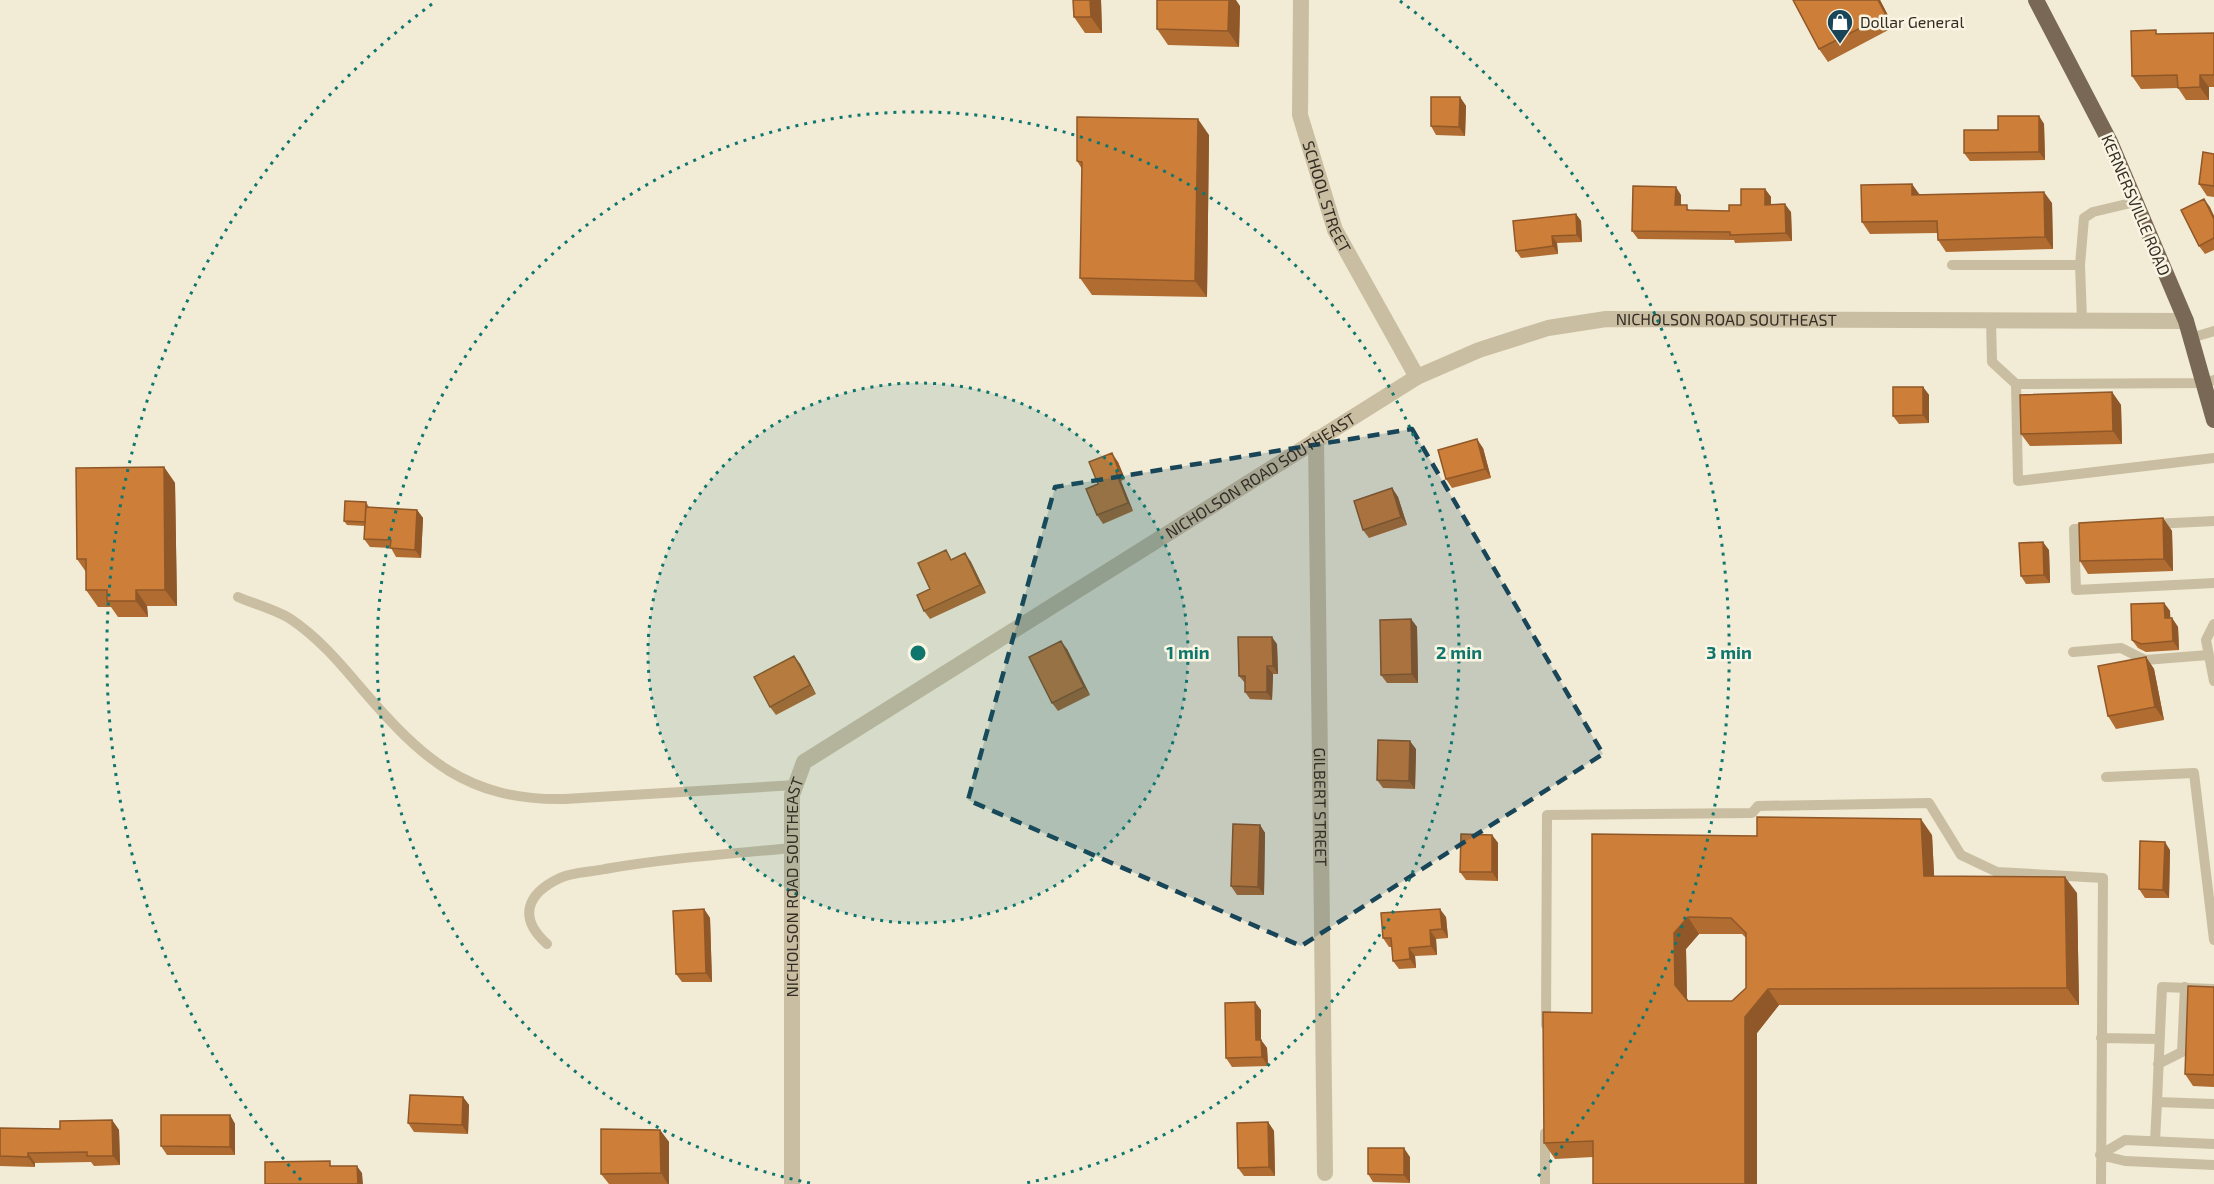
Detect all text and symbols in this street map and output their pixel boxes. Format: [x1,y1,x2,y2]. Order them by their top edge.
shop icon: Dollar General [1825,7,1855,45]
place label: Dollar General [1860,12,1964,31]
street label: KERNERSVILLE ROAD [2098,131,2175,278]
street label: SCHOOL STREET [1299,138,1356,256]
street label: NICHOLSON ROAD SOUTHEAST [1616,309,1837,329]
street label: NICHOLSON ROAD SOUTHEAST [1161,408,1359,542]
text: 1 min [1166,641,1210,663]
text: 2 min [1436,641,1482,663]
text: 3 min [1706,641,1752,663]
centre of rings [908,643,928,663]
street label: GILBERT STREET [1311,747,1331,867]
street label: NICHOLSON ROAD SOUTHEAST [782,774,807,998]

